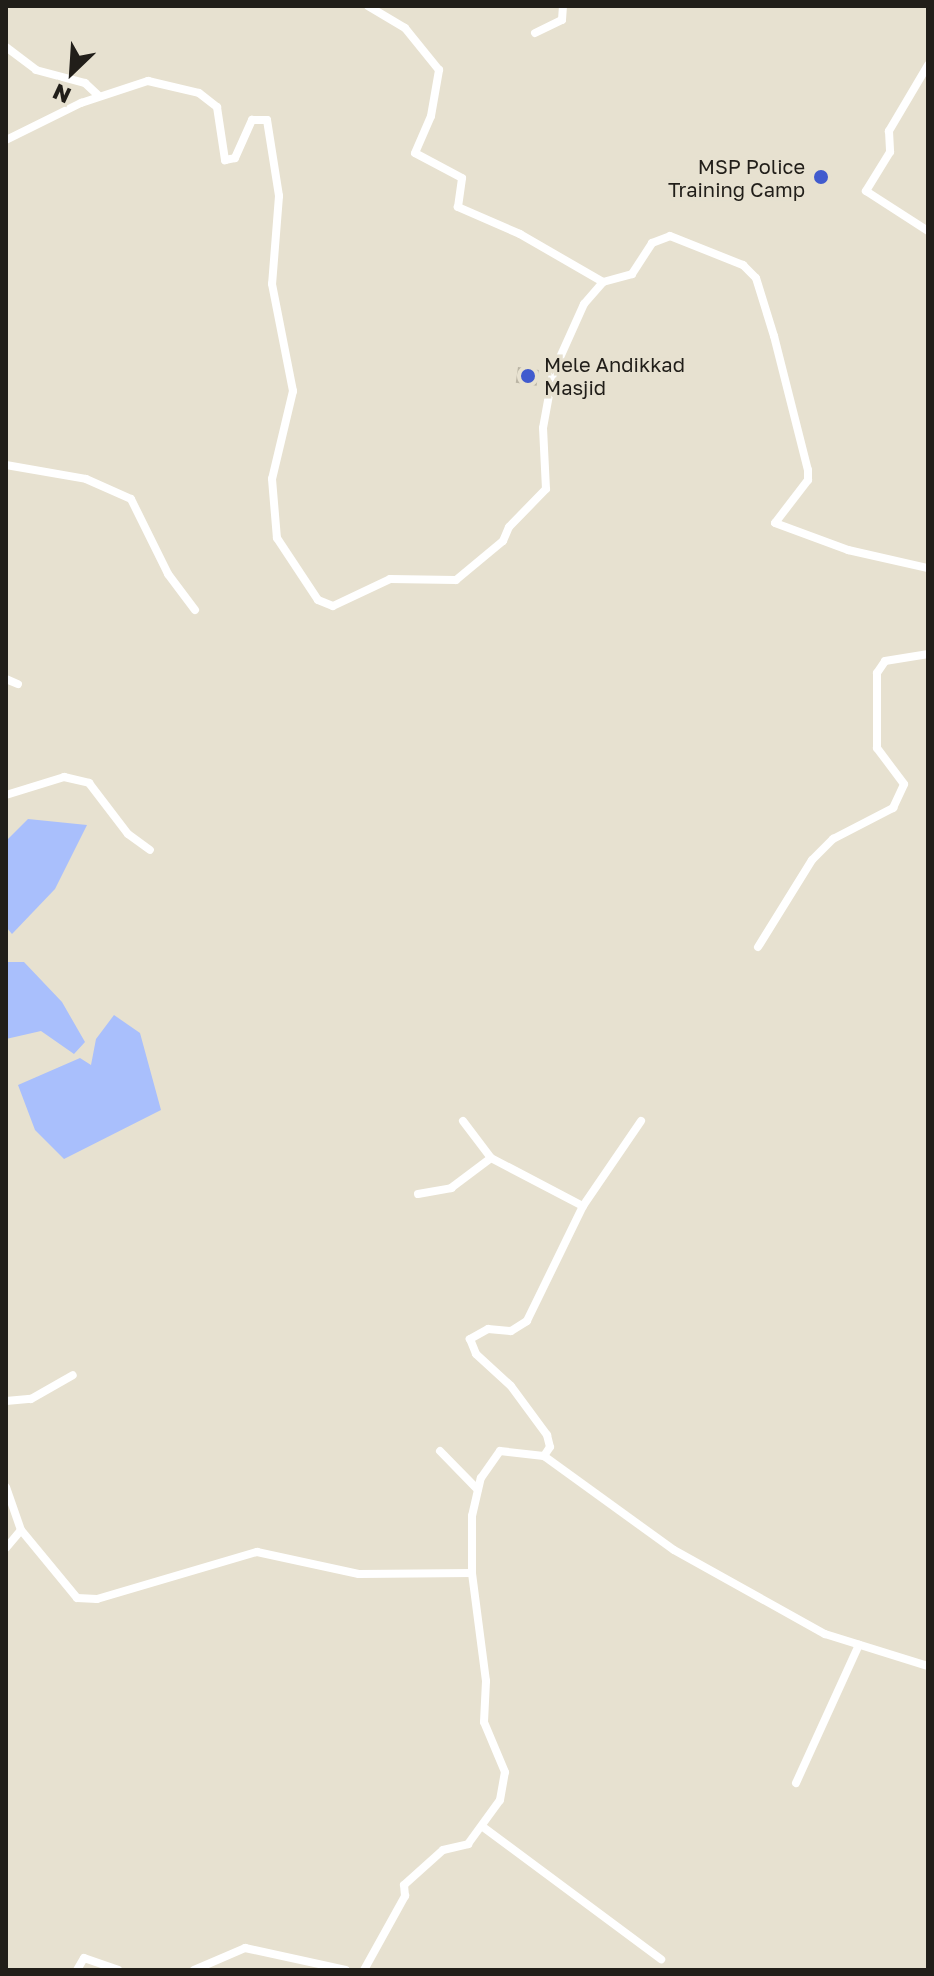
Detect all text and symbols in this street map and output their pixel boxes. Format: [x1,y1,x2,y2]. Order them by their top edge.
north arrow [32,32,112,112]
text: N [48,78,75,110]
place label: MSP Police Training Camp [668,154,805,201]
marker: MSP Police Training Camp [812,168,830,186]
place label: Mele Andikkad Masjid [544,352,685,399]
marker: Mele Andikkad Masjid [519,367,537,385]

